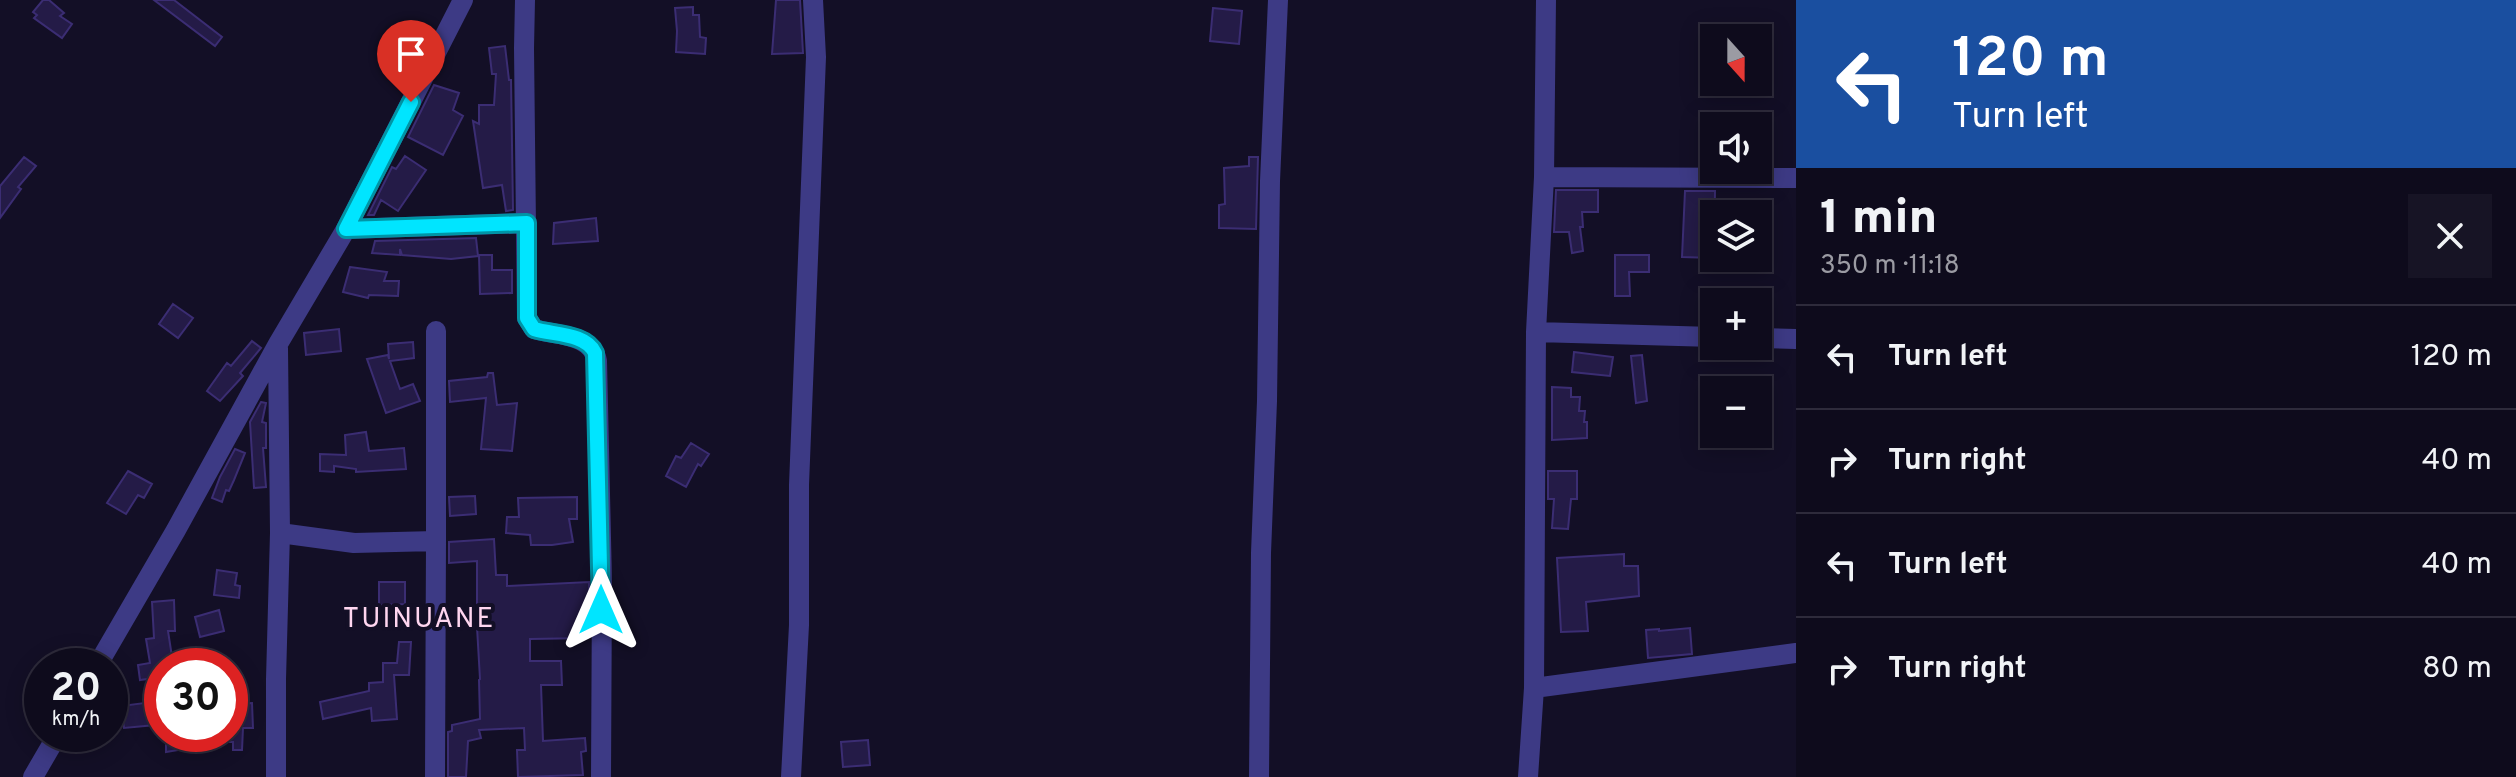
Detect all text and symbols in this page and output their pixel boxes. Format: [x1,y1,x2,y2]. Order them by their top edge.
pin [377,20,445,102]
north arrow [1700,24,1772,96]
map controls [1700,24,1772,448]
text: 120 m [1952,26,2109,96]
icon: arrive [389,32,433,76]
icon: left [1820,32,1924,136]
text: Turn left [1952,95,2089,141]
button: sound [1700,112,1772,184]
text: 1 min [1820,190,1937,250]
button: close [2408,194,2492,278]
button: layers [1700,200,1772,272]
text: 350 m · 11:18 [1820,250,1960,283]
button: + [1700,288,1772,360]
icon: left [1820,335,1864,379]
text: Turn left [1888,339,2008,376]
text: 120 m [2411,339,2492,376]
button: − [1700,376,1772,448]
icon: right [1820,439,1864,483]
text: Turn right [1888,443,2026,480]
text: 40 m [2422,443,2492,480]
icon: left [1820,543,1864,587]
text: Turn left [1888,547,2008,584]
text: 40 m [2422,547,2492,584]
position arrow [559,568,643,652]
district label: TUINUANE [343,602,495,638]
icon: right [1820,647,1864,691]
speed limit sign: 30 [144,648,248,752]
text: Turn right [1888,651,2026,688]
text: 80 m [2422,651,2492,688]
text: 20 [51,665,101,715]
text: km/h [52,707,100,733]

